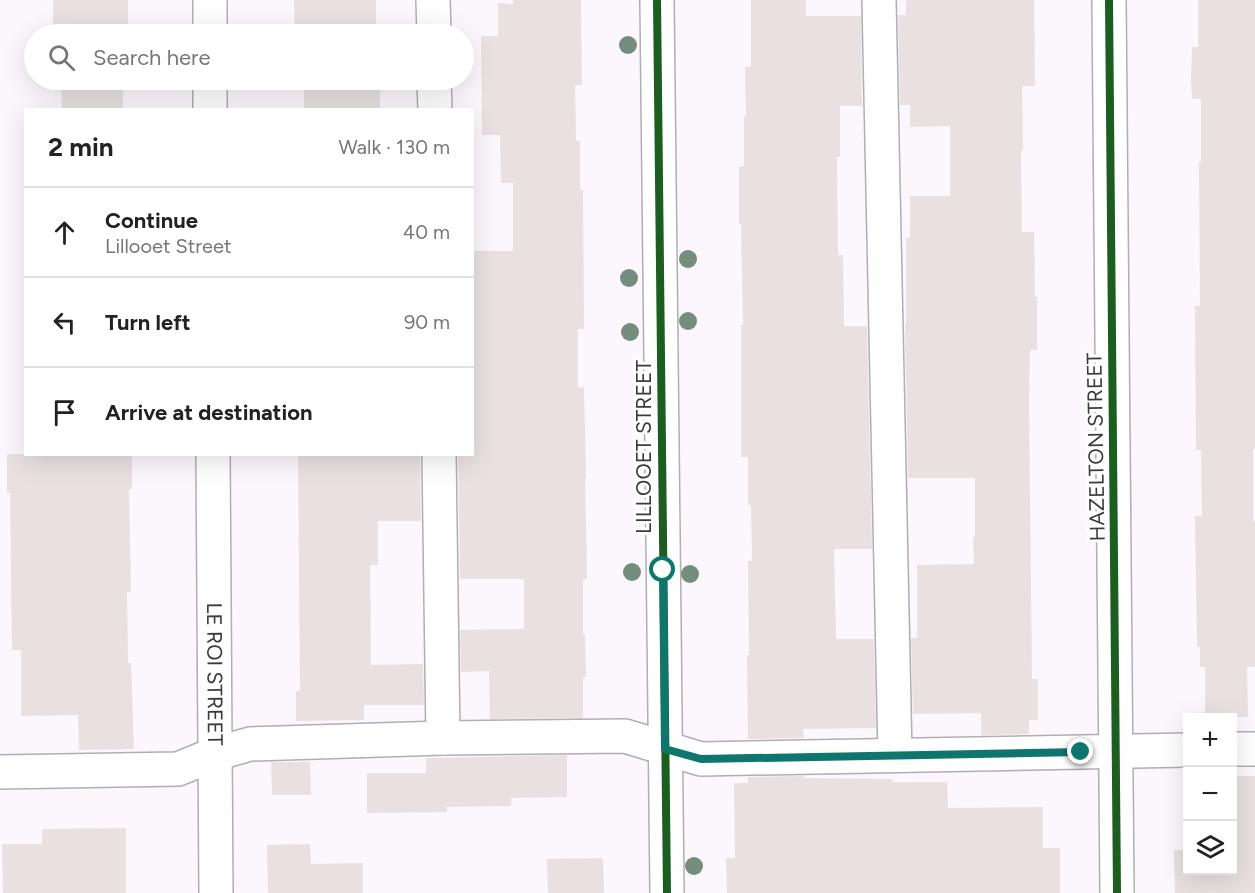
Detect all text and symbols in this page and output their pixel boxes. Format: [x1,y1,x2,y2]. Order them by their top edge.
search box [24,24,474,90]
icon: search [45,41,78,74]
text: Search here [93,44,211,71]
text: 2 min [48,131,114,163]
text: Walk · 130 m [338,135,450,159]
text: Continue [105,207,198,234]
icon: ahead [48,216,81,249]
text: 40 m [403,220,450,244]
text: Lillooet Street [105,234,231,258]
icon: left [48,306,81,339]
text: Turn left [105,309,191,336]
text: 90 m [404,310,450,334]
street label: HAZELTON STREET [1081,352,1110,542]
street label: LILLOOET STREET [631,360,656,534]
icon: arrive [48,396,81,429]
text: Arrive at destination [105,399,313,426]
route start [649,556,675,582]
street label: LE ROI STREET [202,602,228,746]
map controls [1183,713,1237,875]
button: + [1183,713,1237,767]
route end [1067,738,1093,764]
button: − [1183,767,1237,821]
button: layers [1183,821,1237,875]

